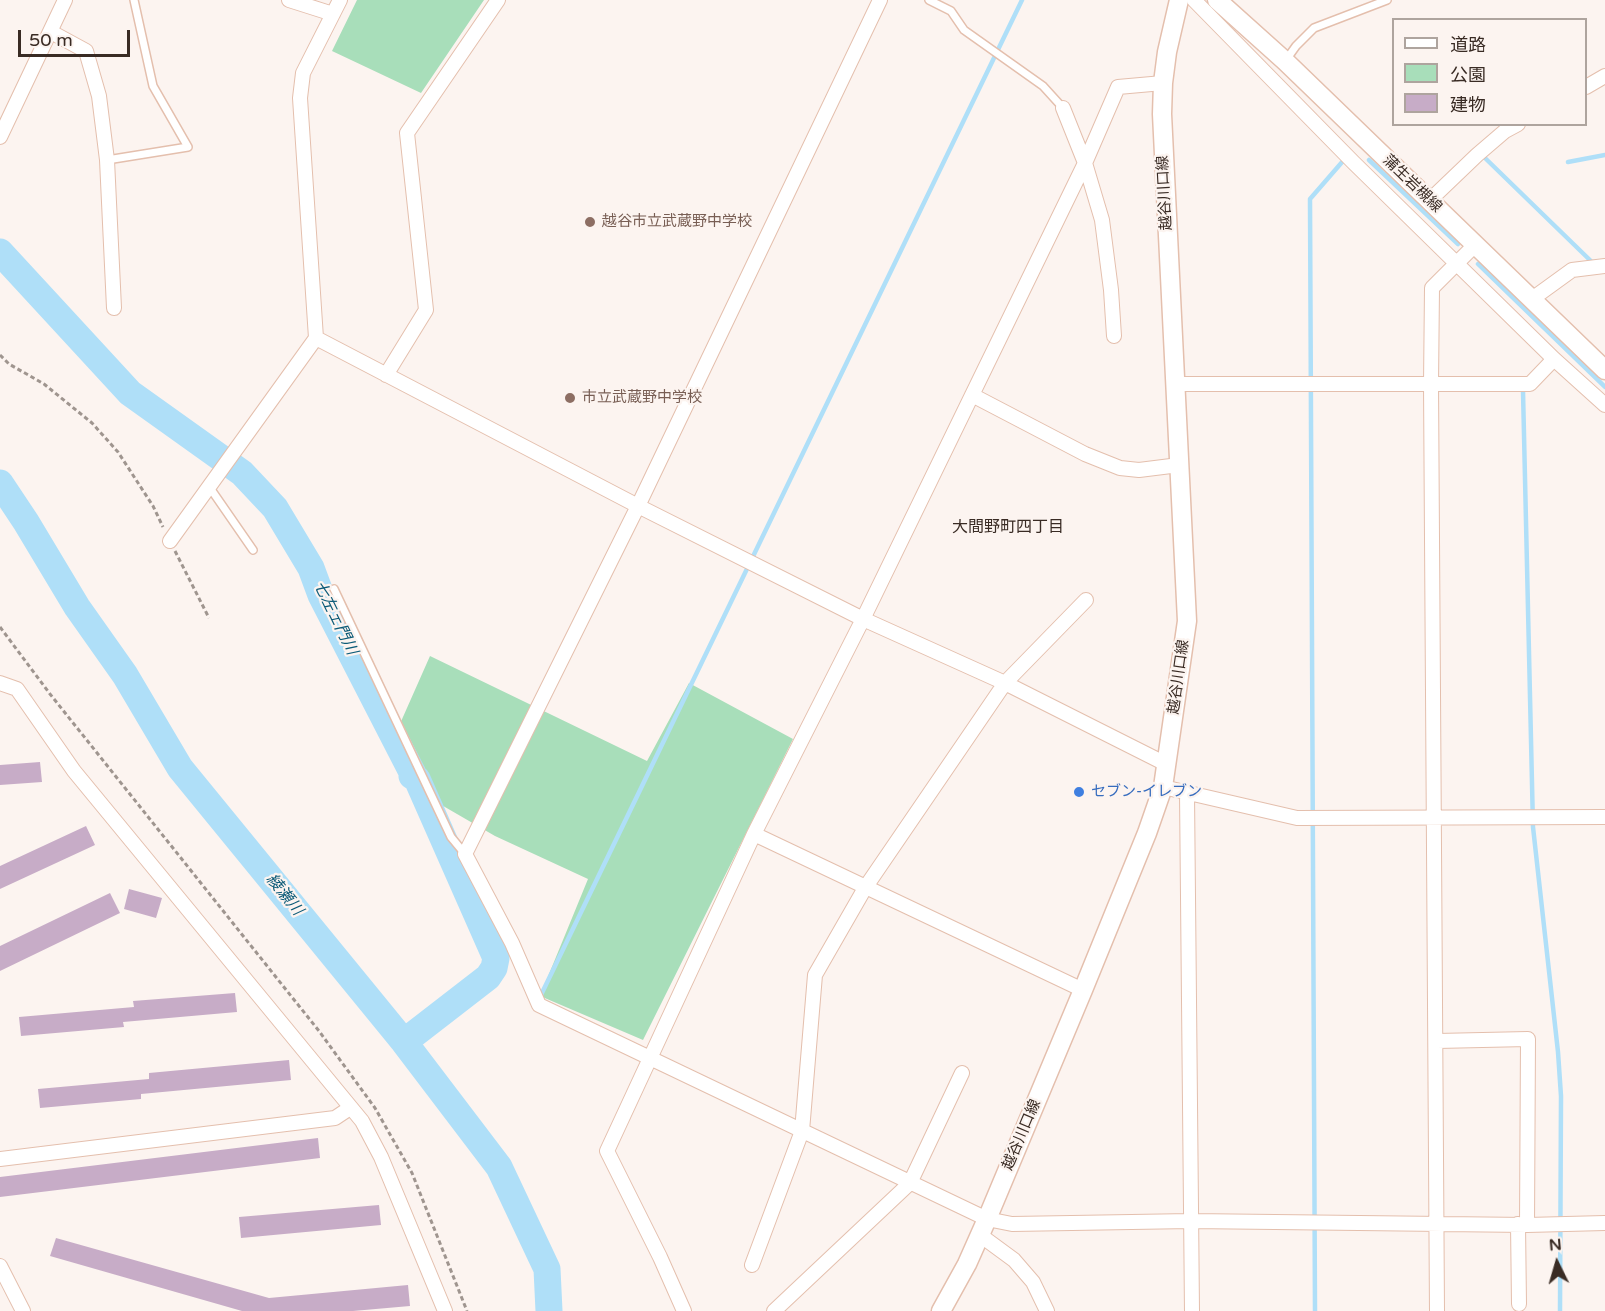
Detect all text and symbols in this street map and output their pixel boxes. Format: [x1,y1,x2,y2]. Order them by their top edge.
scale bar [21,18,134,56]
legend [1392,18,1587,126]
text: 50 m [29,29,73,51]
text: 道路 [1450,34,1486,56]
text: 公園 [1450,64,1486,86]
text: 建物 [1450,94,1486,116]
street label: 蒲生岩槻線 [1379,151,1445,217]
street label: 越谷川口線 [1154,155,1176,231]
place label: 越谷市立武蔵野中学校 [602,213,752,231]
marker: 越谷市立武蔵野中学校 [583,215,597,229]
place label: 市立武蔵野中学校 [582,389,702,407]
marker: 市立武蔵野中学校 [563,391,577,405]
district label: 大間野町四丁目 [952,518,1064,538]
water label: 七左ェ門川 [309,578,361,658]
street label: 越谷川口線 [1165,639,1193,715]
place label: セブン-イレブン [1091,783,1202,801]
marker: セブン-イレブン [1072,785,1086,799]
water label: 綾瀬川 [261,870,307,920]
street label: 越谷川口線 [999,1097,1045,1173]
north arrow [1527,1233,1587,1293]
text: N [1548,1235,1563,1256]

